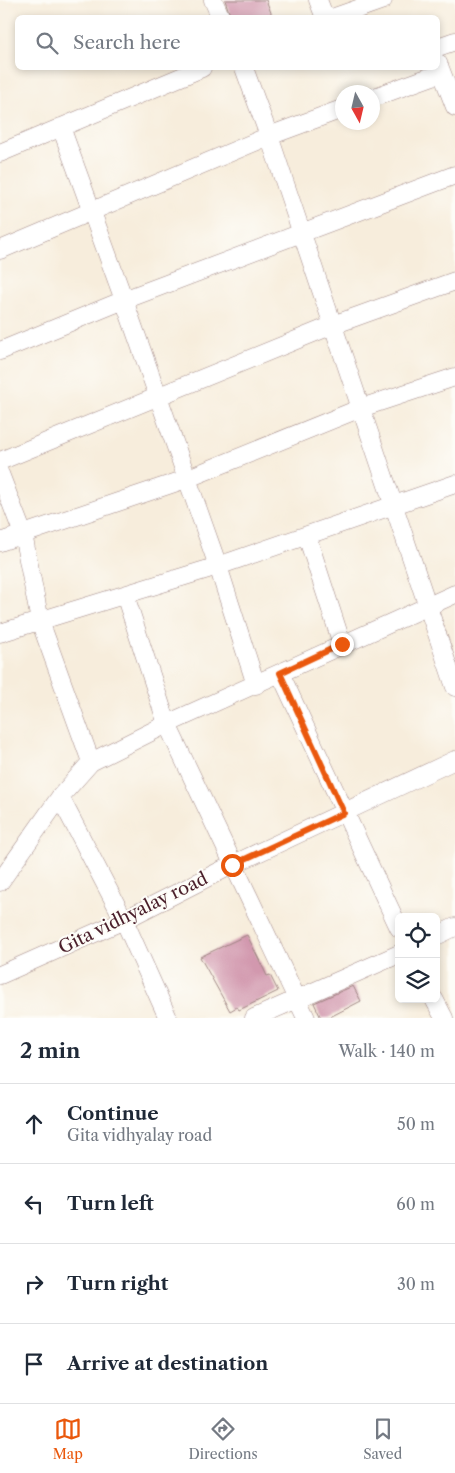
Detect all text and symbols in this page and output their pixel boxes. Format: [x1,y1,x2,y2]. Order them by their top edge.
search box [15,15,440,70]
icon: search [33,29,61,57]
text: Search here [73,31,181,54]
north arrow [335,85,380,130]
route end [331,633,354,656]
route start [221,854,244,877]
street label: Gita vidhyalay road [55,867,211,959]
map controls [395,913,440,1003]
button: locate [395,913,440,958]
button: layers [395,958,440,1003]
text: 2 min [20,1038,80,1063]
text: Walk · 140 m [338,1041,435,1061]
text: Continue [67,1102,159,1125]
icon: ahead [20,1110,48,1138]
text: 50 m [397,1114,435,1134]
text: Gita vidhyalay road [67,1125,212,1145]
icon: left [20,1190,48,1218]
text: Turn left [67,1192,154,1215]
text: 60 m [396,1194,435,1214]
icon: right [20,1270,48,1298]
text: Turn right [67,1272,168,1295]
text: 30 m [397,1274,435,1294]
icon: arrive [20,1350,48,1378]
text: Arrive at destination [67,1352,268,1375]
tab: Map [53,1415,83,1463]
tab: Directions [188,1415,258,1463]
tab: Saved [363,1415,402,1463]

